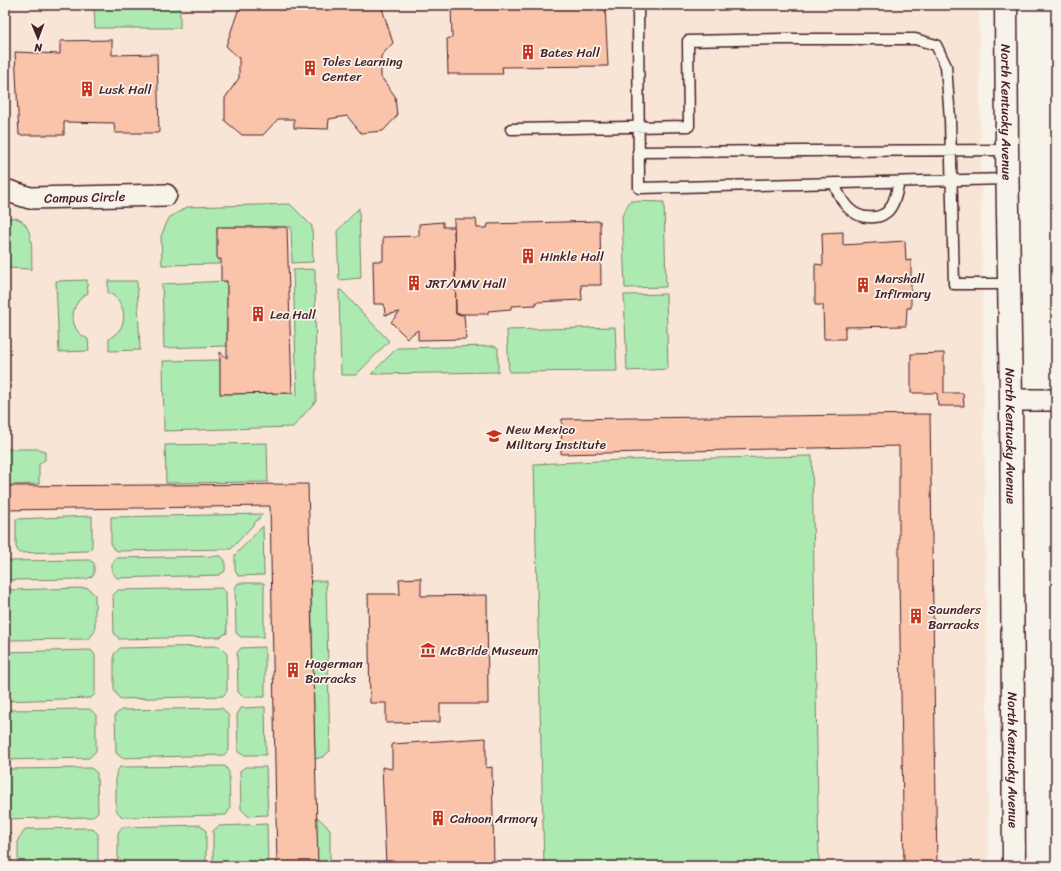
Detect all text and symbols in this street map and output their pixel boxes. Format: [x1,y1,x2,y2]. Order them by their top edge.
north arrow [18,18,58,58]
text: N [34,38,43,57]
place label: Bates Hall [540,41,600,64]
building icon: Bates Hall [519,43,537,61]
street label: North Kentucky Avenue [995,44,1019,180]
place label: Toles Learning Center [322,50,403,88]
building icon: Toles Learning Center [301,59,319,77]
place label: Lusk Hall [99,78,152,101]
building icon: Lusk Hall [78,80,96,98]
street label: Campus Circle [44,184,126,209]
place label: Hinkle Hall [540,245,604,268]
building icon: Hinkle Hall [519,247,537,265]
place label: Marshall Infirmary [874,267,931,305]
place label: JRT/VMV Hall [425,272,506,295]
building icon: JRT/VMV Hall [405,274,423,292]
building icon: Marshall Infirmary [854,276,872,294]
place label: Lea Hall [270,303,316,326]
building icon: Lea Hall [249,305,267,323]
street label: North Kentucky Avenue [999,368,1023,504]
place label: New Mexico Military Institute [506,418,606,456]
school or university icon: New Mexico Military Institute [485,427,503,445]
place label: Saunders Barracks [928,598,982,636]
building icon: Saunders Barracks [907,607,925,625]
place label: McBride Museum [440,639,538,662]
museum icon: McBride Museum [419,641,437,659]
place label: Hagerman Barracks [305,652,363,690]
building icon: Hagerman Barracks [284,661,302,679]
street label: North Kentucky Avenue [1001,692,1025,828]
place label: Cahoon Armory [450,807,538,830]
building icon: Cahoon Armory [429,809,447,827]

